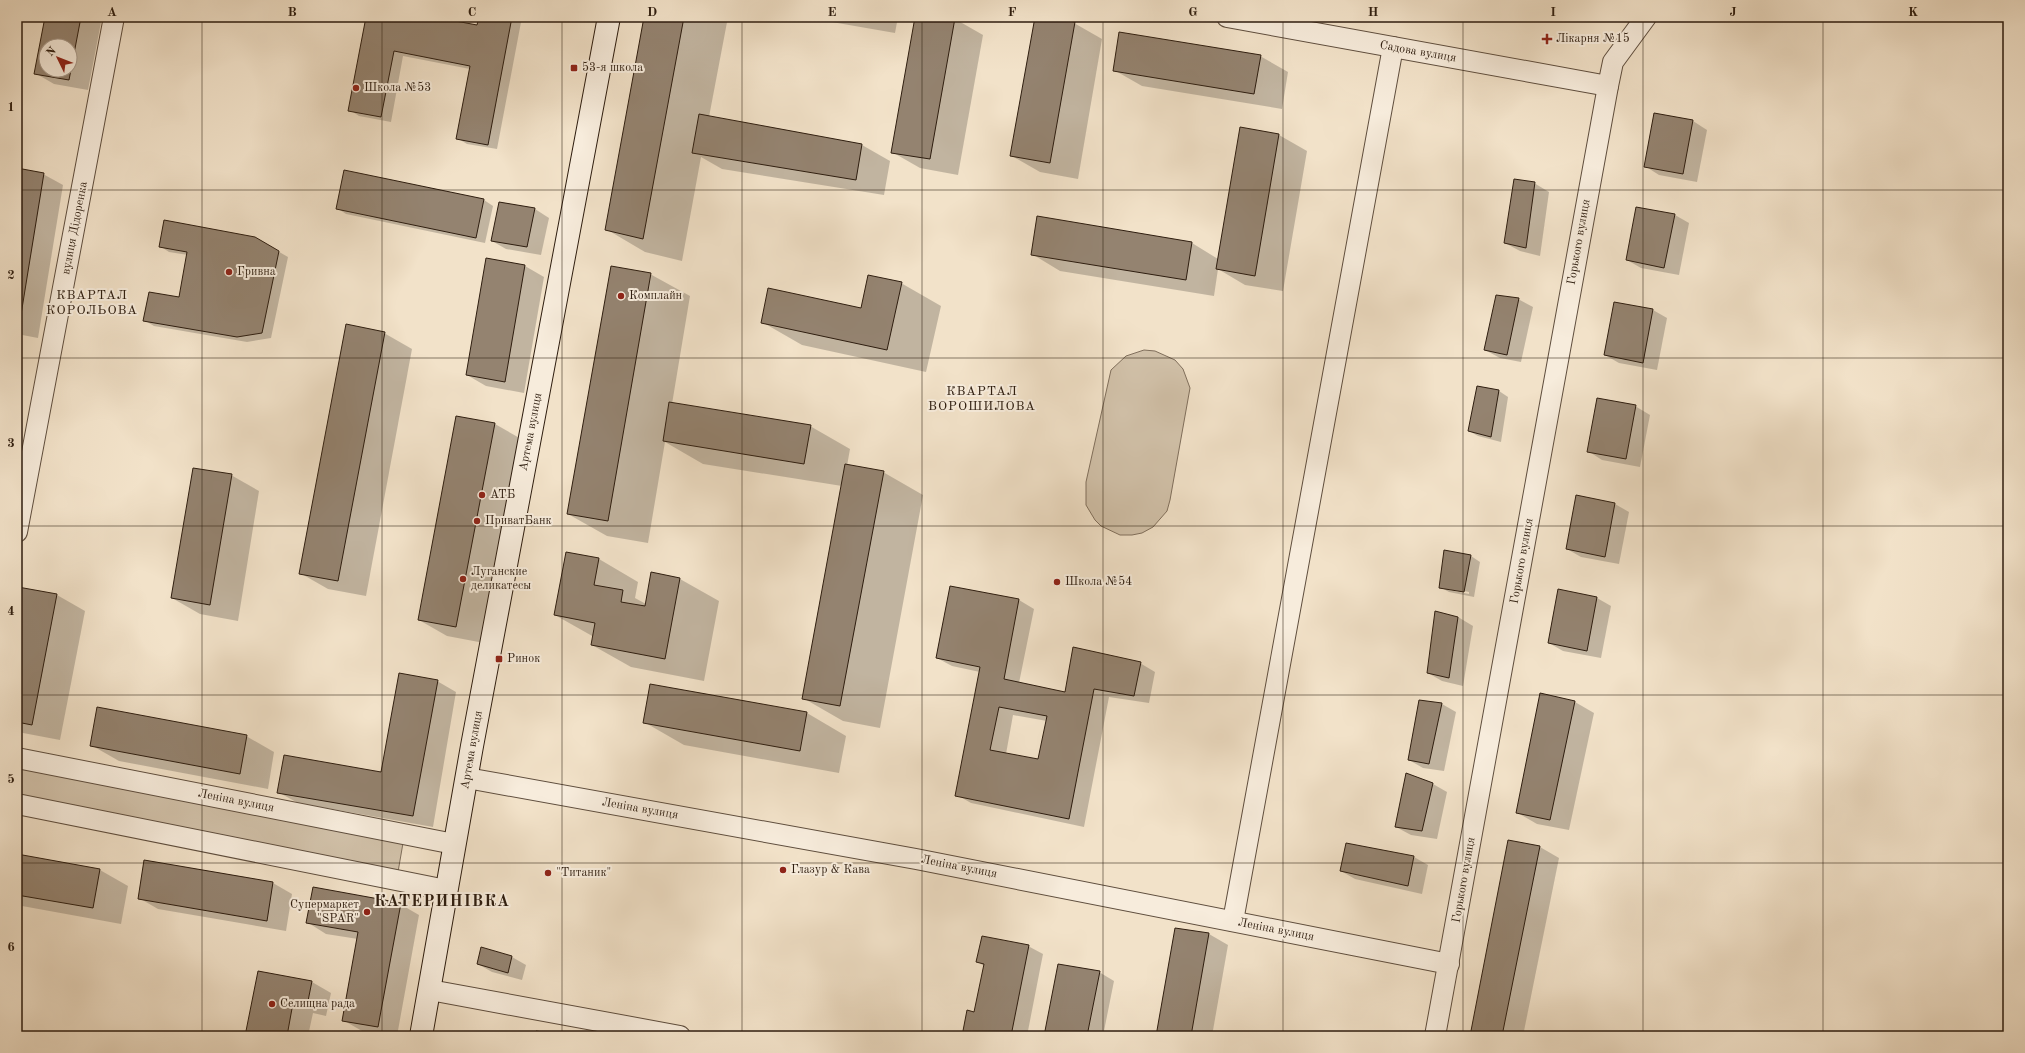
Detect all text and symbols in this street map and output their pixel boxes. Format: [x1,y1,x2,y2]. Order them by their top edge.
text: A [107,6,117,19]
text: B [287,6,297,19]
text: C [468,6,476,19]
text: D [647,6,657,19]
text: E [828,6,837,19]
text: F [1008,6,1017,19]
text: G [1188,6,1198,19]
text: H [1368,6,1379,19]
text: I [1550,6,1556,19]
text: J [1729,6,1737,19]
text: K [1908,6,1918,19]
place label: Лікарня №15 [1556,32,1630,45]
marker: Лікарня №15 [1541,33,1553,45]
north arrow [38,38,78,78]
street label: Садова вулиця [1379,39,1457,65]
text: N [45,45,59,59]
place label: 53-я школа [582,61,643,74]
marker: 53-я школа [569,63,579,73]
place label: Школа №53 [364,81,431,94]
marker: Школа №53 [351,83,361,93]
text: 1 [7,101,15,114]
street label: вулиця Дідоренка [59,180,90,275]
street label: Горького вулиця [1566,198,1592,286]
place label: Гривна [237,266,276,278]
marker: Гривна [224,267,234,277]
text: 2 [7,269,15,282]
district label: КВАРТАЛ КОРОЛЬОВА [46,289,138,317]
place label: Комплайн [629,290,683,302]
marker: Комплайн [616,291,626,301]
district label: КВАРТАЛ ВОРОШИЛОВА [928,385,1036,413]
street label: Артема вулиця [518,392,544,472]
text: 3 [7,437,15,450]
place label: АТБ [490,489,515,501]
marker: АТБ [477,490,487,500]
place label: ПриватБанк [485,515,552,527]
marker: ПриватБанк [472,516,482,526]
street label: Горького вулиця [1509,517,1535,605]
place label: Луганские деликатесы [471,566,531,592]
marker: Луганские деликатесы [458,574,468,584]
place label: Школа №54 [1065,575,1132,588]
marker: Школа №54 [1052,577,1062,587]
text: 4 [7,605,15,618]
place label: Ринок [507,653,540,665]
marker: Ринок [494,654,504,664]
street label: Артема вулиця [459,710,485,790]
text: 5 [7,773,15,786]
street label: Леніна вулиця [197,787,275,814]
street label: Леніна вулиця [601,795,679,822]
street label: Горького вулиця [1451,836,1477,924]
street label: Леніна вулиця [920,853,998,880]
place label: Глазур & Кава [791,864,870,876]
marker: Глазур & Кава [778,865,788,875]
place label: "Титаник" [556,867,611,879]
marker: "Титаник" [543,868,553,878]
district label: КАТЕРИНІВКА [374,894,510,910]
place label: Супермаркет "SPAR" [290,899,359,925]
marker: Супермаркет "SPAR" [362,907,372,917]
street label: Леніна вулиця [1237,916,1315,943]
text: 6 [7,941,15,954]
place label: Селищна рада [280,998,355,1010]
marker: Селищна рада [267,999,277,1009]

